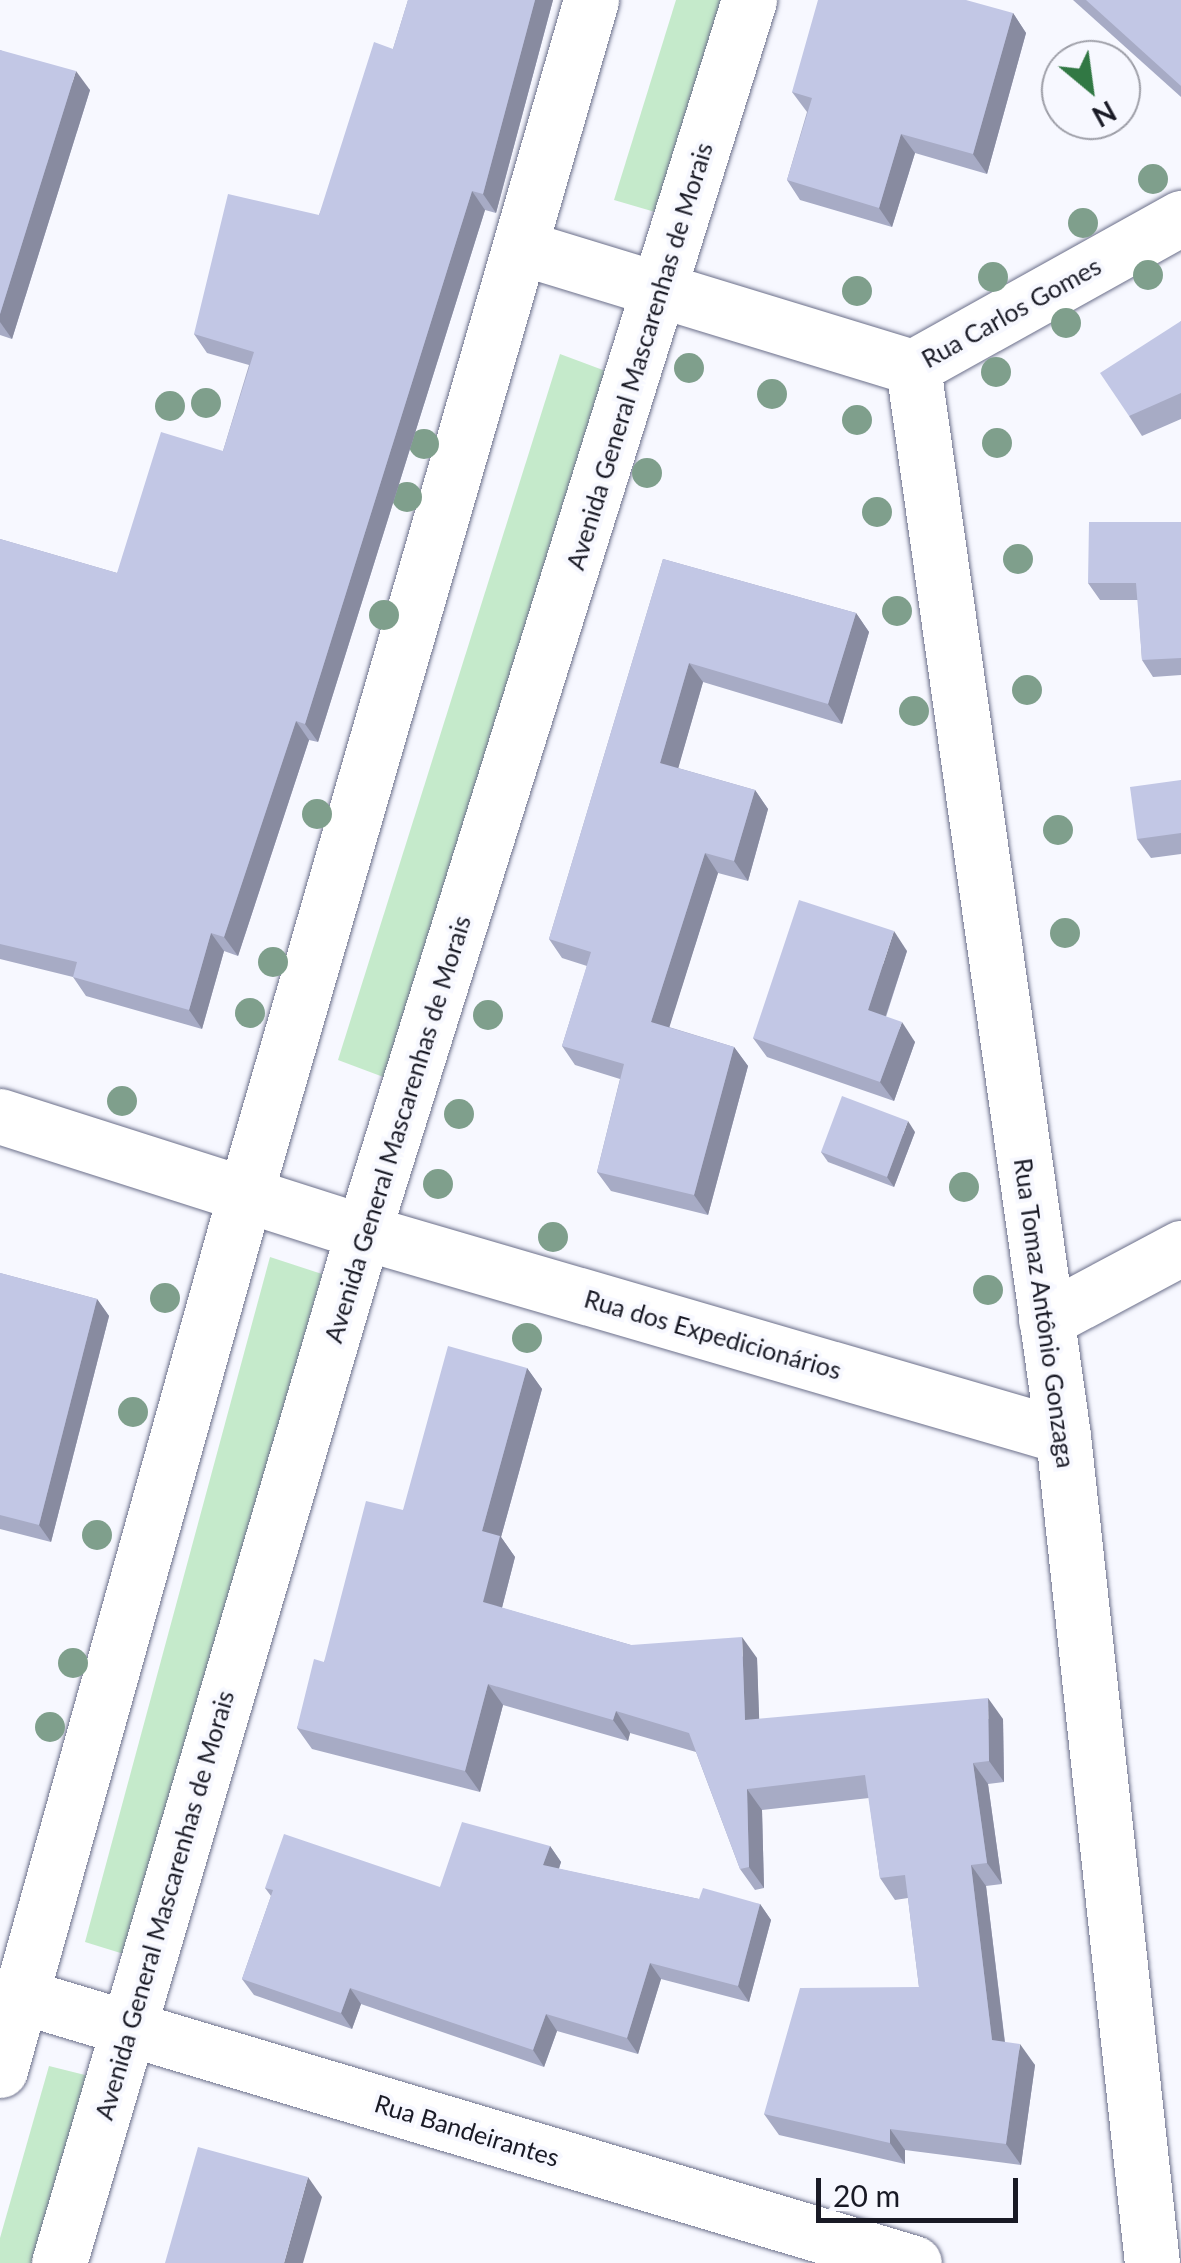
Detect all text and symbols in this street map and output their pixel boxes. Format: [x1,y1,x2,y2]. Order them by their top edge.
north arrow [1041,40,1141,140]
text: N [1087,94,1122,135]
street label: Avenida General Mascarenhas de Morais [560,139,718,573]
street label: Rua Carlos Gomes [916,250,1106,374]
street label: Avenida General Mascarenhas de Morais [318,912,476,1346]
street label: Rua Tomaz Antônio Gonzaga [1008,1155,1082,1471]
street label: Rua dos Expedicionários [581,1283,845,1385]
street label: Avenida General Mascarenhas de Morais [88,1687,240,2123]
street label: Rua Bandeirantes [371,2088,563,2172]
scale bar [821,2158,1024,2220]
text: 20 m [833,2177,900,2213]

